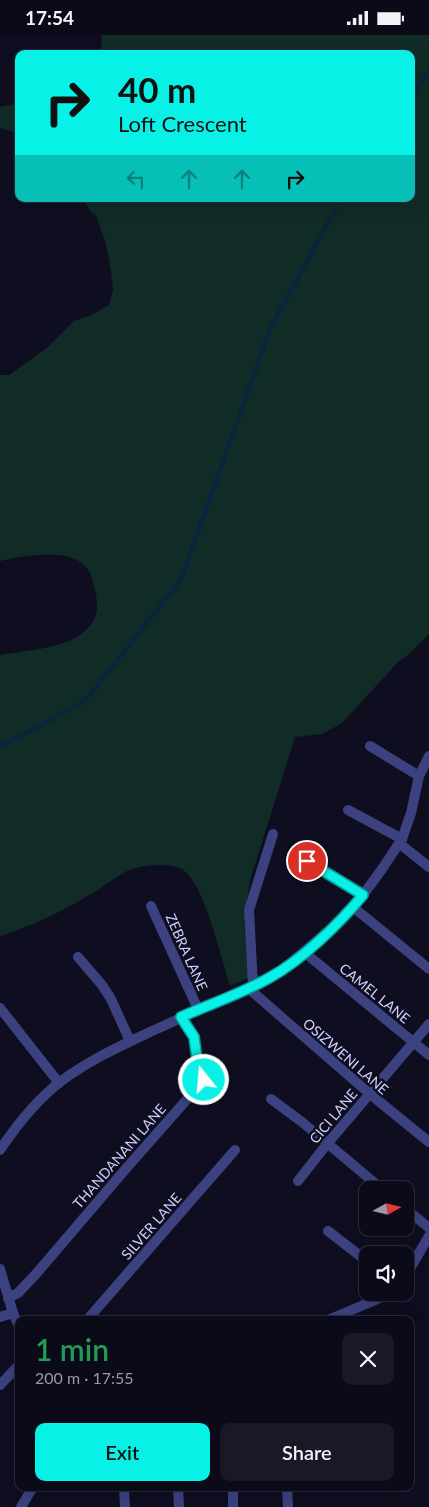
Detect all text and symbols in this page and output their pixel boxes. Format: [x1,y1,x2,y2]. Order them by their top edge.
text: 17:54 [25,6,74,29]
text: 40 m [118,68,196,110]
icon: right [35,70,100,135]
text: Loft Crescent [118,110,247,137]
icon: left [122,165,150,193]
icon: ahead [175,165,203,193]
icon: ahead [228,165,256,193]
icon: right [281,165,309,193]
pin [286,840,328,882]
icon: arrive [293,847,321,875]
street label: ZEBRA LANE [162,911,212,993]
street label: CAMEL LANE [336,959,414,1027]
street label: OSIZWENI LANE [300,1014,392,1098]
position arrow [177,1053,229,1105]
street label: CICI LANE [305,1085,361,1147]
street label: THANDANANI LANE [69,1100,169,1212]
north arrow [359,1181,414,1236]
map controls [359,1181,414,1301]
street label: SILVER LANE [117,1189,185,1263]
button: sound [359,1246,414,1301]
text: 1 min [35,1331,109,1367]
button: close [342,1333,394,1385]
text: 200 m · 17:55 [35,1368,134,1387]
button: Exit [35,1423,210,1481]
button: Share [220,1423,394,1481]

